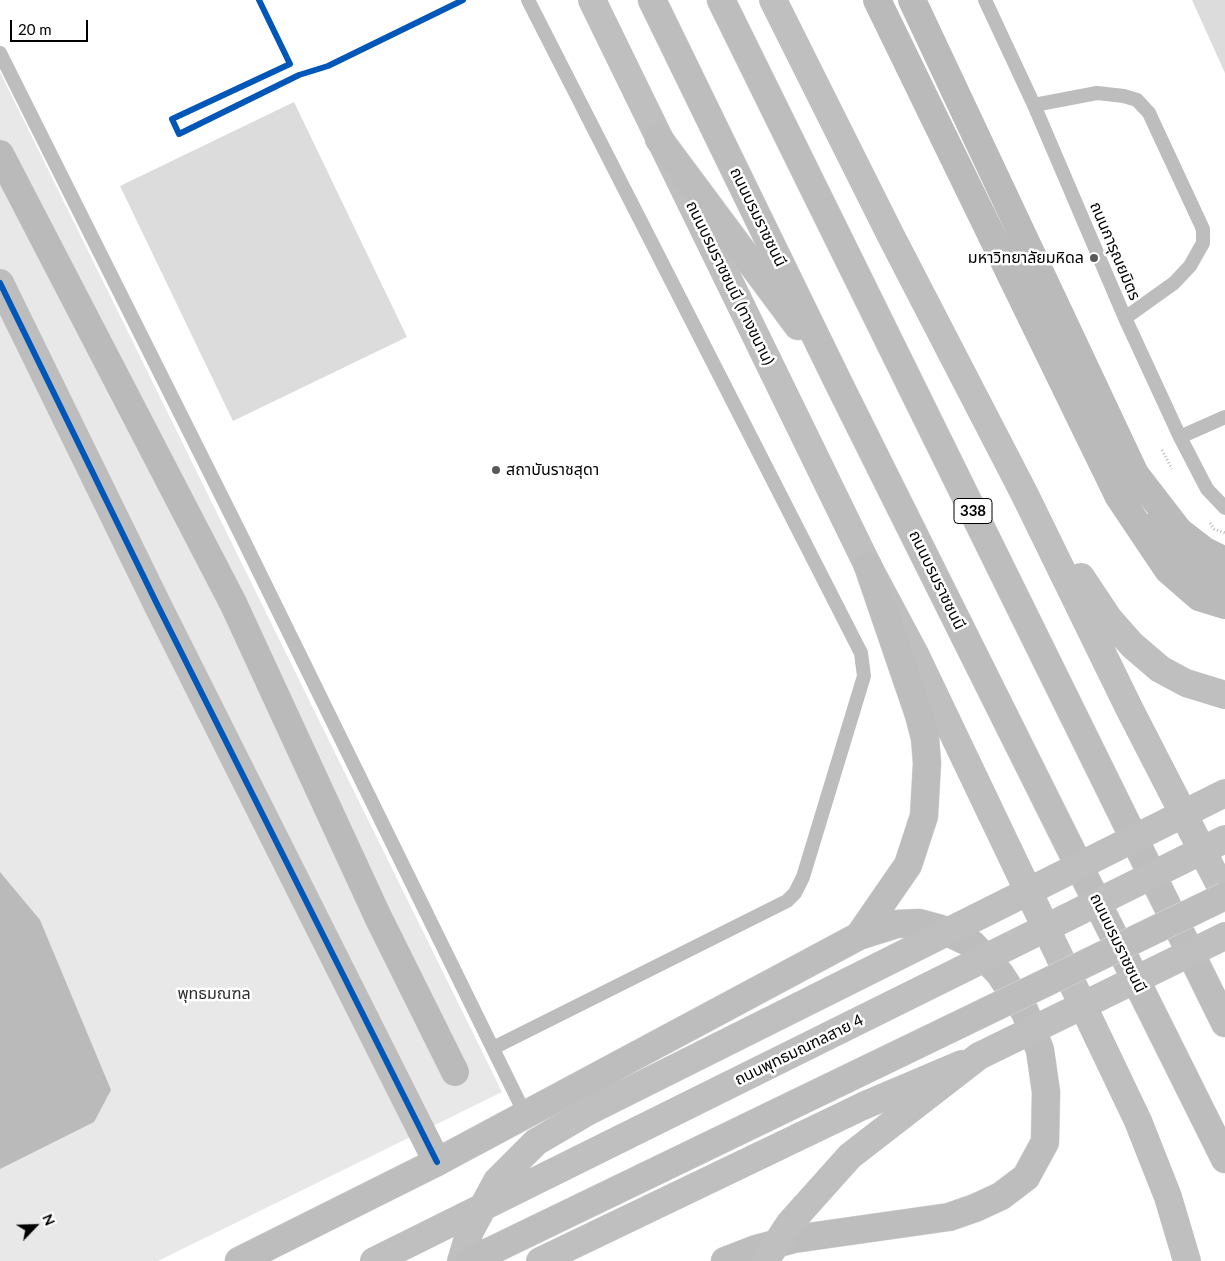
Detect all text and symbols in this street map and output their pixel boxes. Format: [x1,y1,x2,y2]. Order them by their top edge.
scale bar [12,10,90,42]
text: 20 m [18,20,52,38]
street label: ถนนบรมราชชนนี [726,164,790,270]
street label: ถนนบรมราชชนนี (ทางขนาน) [682,198,778,368]
street label: ถนนการุณยมิตร [1086,199,1144,303]
place label: มหาวิทยาลัยมหิดล [968,248,1084,268]
marker: มหาวิทยาลัยมหิดล [1088,252,1100,264]
place label: สถาบันราชสุดา [506,460,599,480]
marker: สถาบันราชสุดา [490,464,502,476]
road number: 338 [954,498,992,524]
street label: ถนนบรมราชชนนี [905,527,969,633]
street label: ถนนบรมราชชนนี [1086,890,1150,996]
park label: พุทธมณฑล [177,984,251,1004]
street label: ถนนพุทธมณฑลสาย 4 [731,1010,867,1090]
north arrow [10,1201,60,1251]
text: N [39,1211,59,1228]

